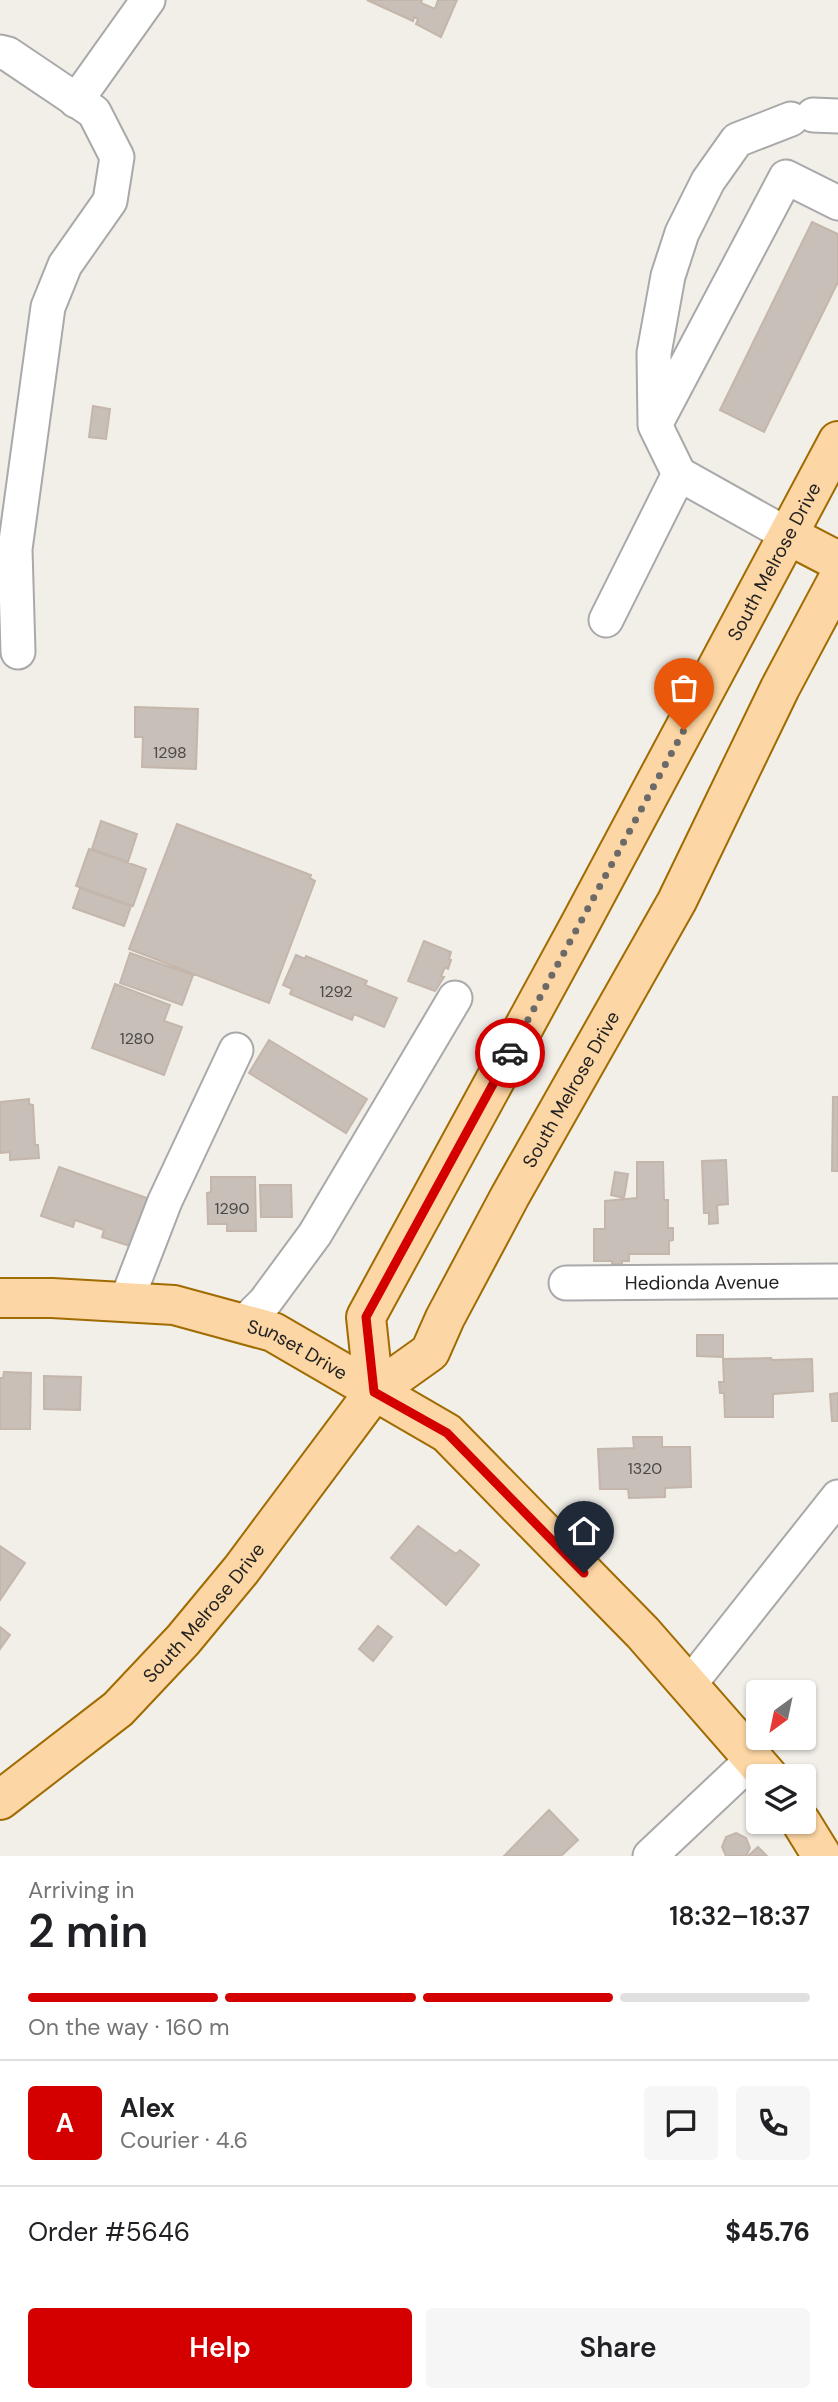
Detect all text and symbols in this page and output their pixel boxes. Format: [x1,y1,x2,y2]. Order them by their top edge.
street label: South Melrose Drive [722,478,827,645]
pin [654,658,714,730]
icon: bag [665,669,703,707]
house number: 1298 [153,742,187,763]
house number: 1292 [319,981,353,1002]
street label: South Melrose Drive [517,1007,625,1172]
courier [475,1018,545,1088]
house number: 1280 [120,1028,154,1049]
icon: car [491,1034,529,1072]
house number: 1290 [214,1198,250,1219]
street label: Hedionda Avenue [625,1269,779,1296]
street label: Sunset Drive [244,1314,352,1386]
house number: 1320 [628,1458,662,1479]
pin [554,1501,614,1573]
icon: home [565,1512,603,1550]
street label: South Melrose Drive [137,1538,270,1688]
north arrow [746,1680,816,1750]
map controls [746,1680,816,1834]
button: layers [746,1764,816,1834]
text: Arriving in [28,1875,134,1905]
text: 18:32–18:37 [669,1899,810,1933]
text: 2 min [28,1901,148,1961]
text: On the way · 160 m [28,2012,229,2042]
button: chat [644,2086,718,2160]
button: phone [736,2086,810,2160]
text: Alex [120,2091,175,2125]
text: A [56,2106,74,2140]
text: Courier · 4.6 [120,2125,248,2155]
text: Order #5646 [28,2215,190,2249]
text: $45.76 [725,2215,810,2249]
button: Help [28,2308,412,2388]
button: Share [426,2308,810,2388]

